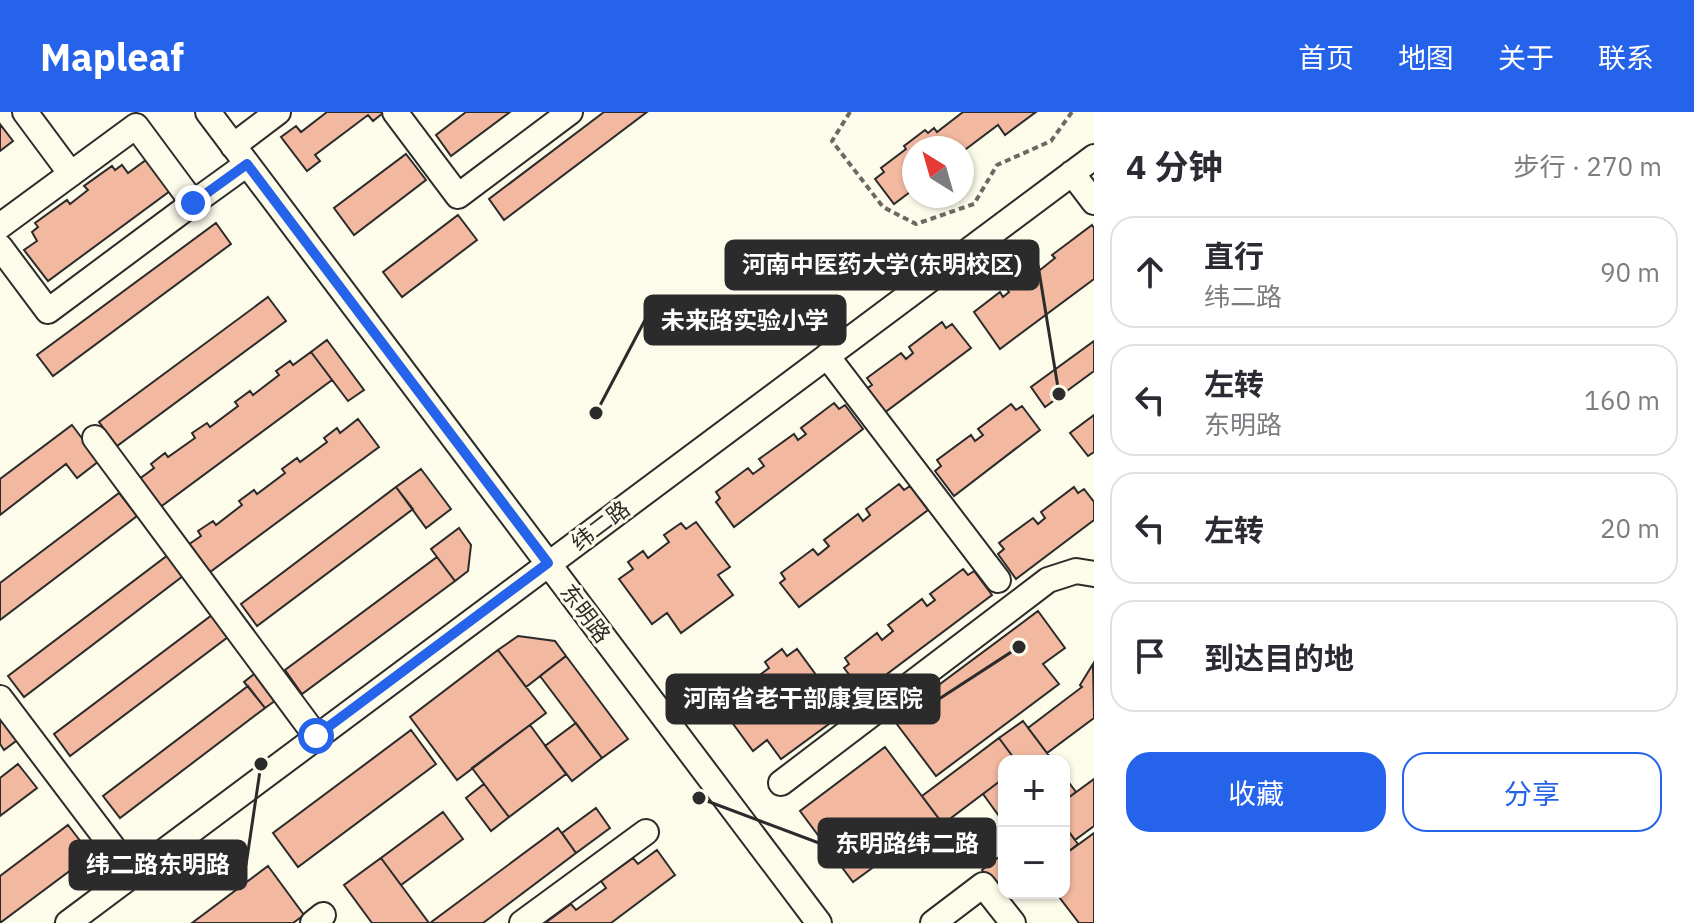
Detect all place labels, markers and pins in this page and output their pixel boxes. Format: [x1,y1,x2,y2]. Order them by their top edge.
callout: 河南中医药大学(东明校区) [726,241,1038,289]
callout: 未来路实验小学 [645,296,845,344]
callout: 河南省老干部康复医院 [667,675,939,723]
callout: 东明路纬二路 [819,819,995,867]
callout: 纬二路东明路 [70,841,246,889]

